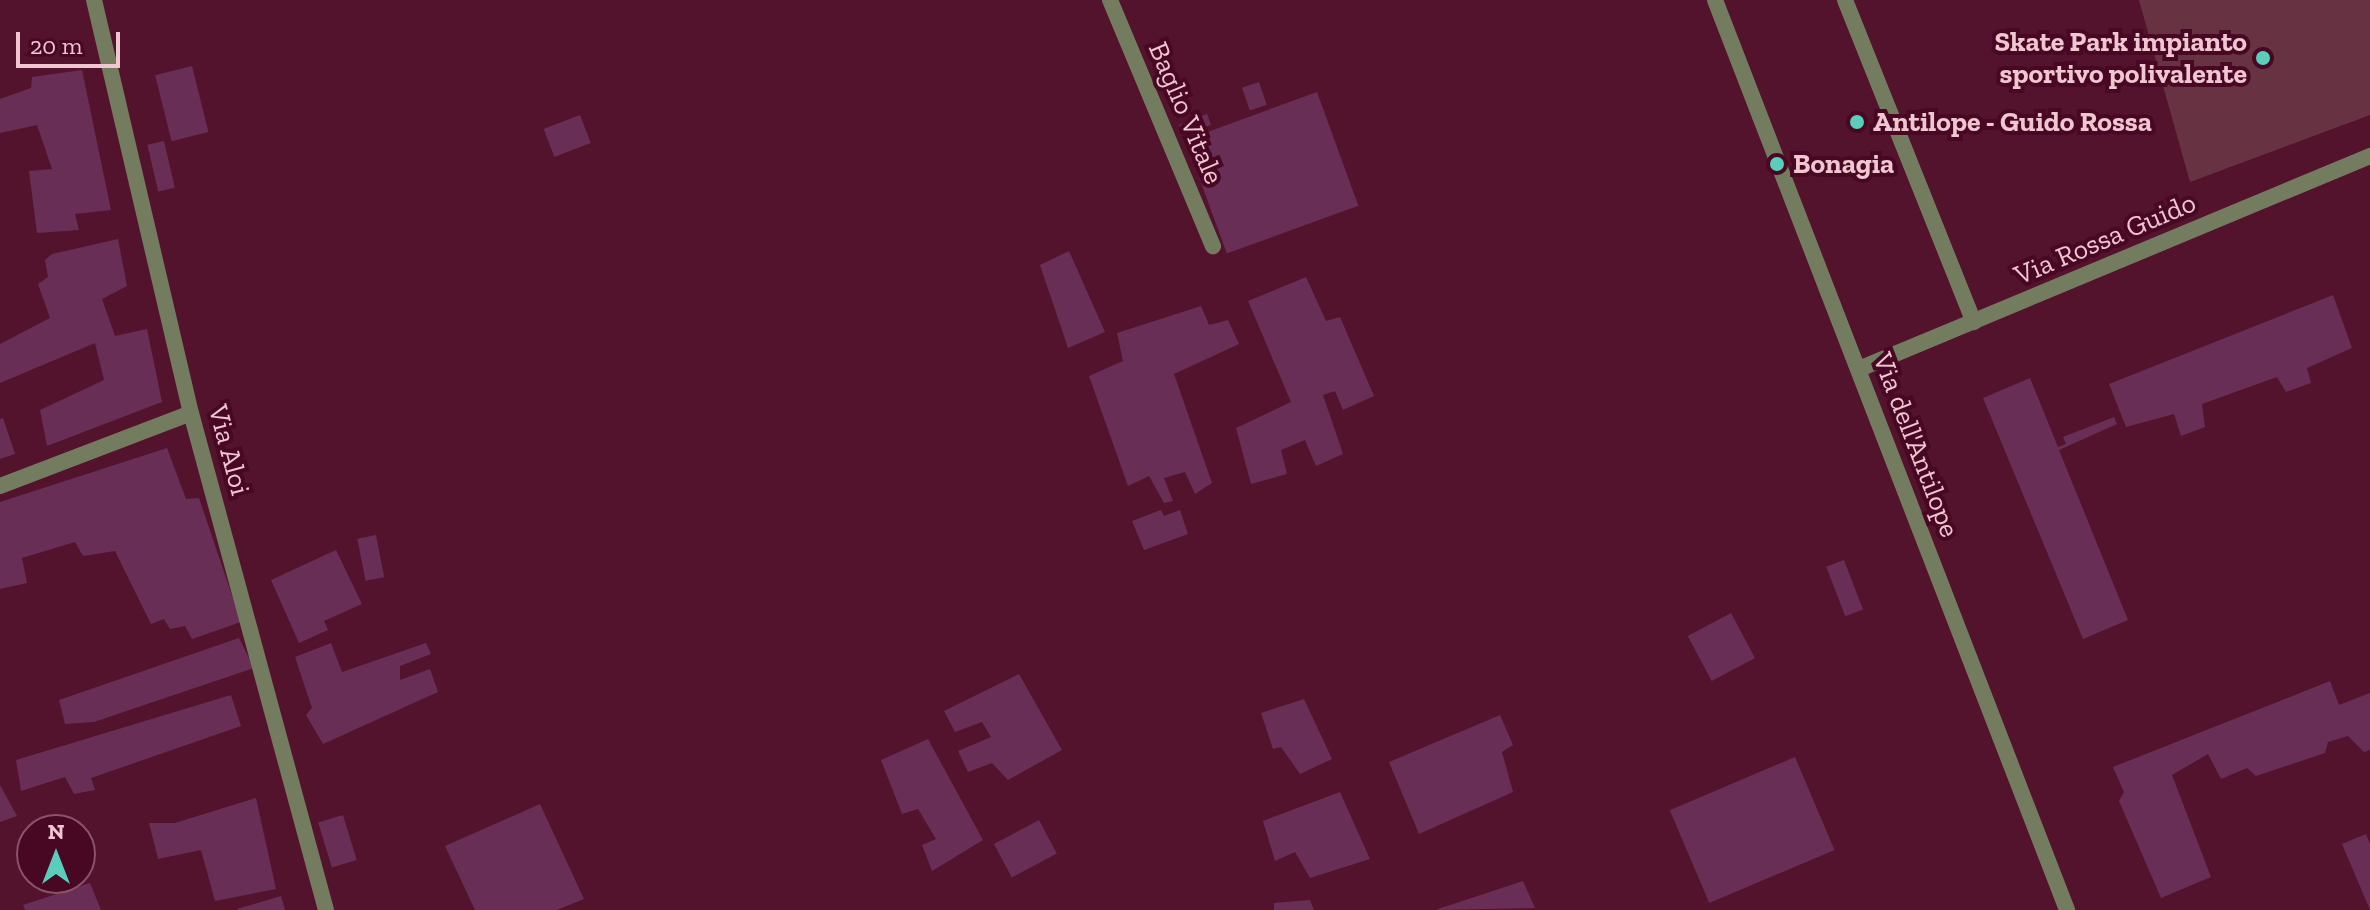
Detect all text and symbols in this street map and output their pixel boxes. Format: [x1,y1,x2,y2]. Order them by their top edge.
scale bar [20,16,124,66]
place label: Skate Park impianto sportivo polivalente [1994,25,2247,91]
text: 20 m [30,31,82,60]
street label: Baglio Vitale [1141,37,1231,189]
marker: Skate Park impianto sportivo polivalente [2254,49,2272,67]
place label: Antilope - Guido Rossa [1873,105,2152,139]
marker: Antilope - Guido Rossa [1848,113,1866,131]
place label: Bonagia [1793,147,1894,181]
marker: Bonagia [1768,155,1786,173]
street label: Via Rossa Guido [2009,186,2201,292]
street label: Via dell'Antilope [1865,348,1967,542]
street label: Via Aloi [201,401,257,499]
north arrow [16,814,96,894]
text: N [48,818,64,845]

